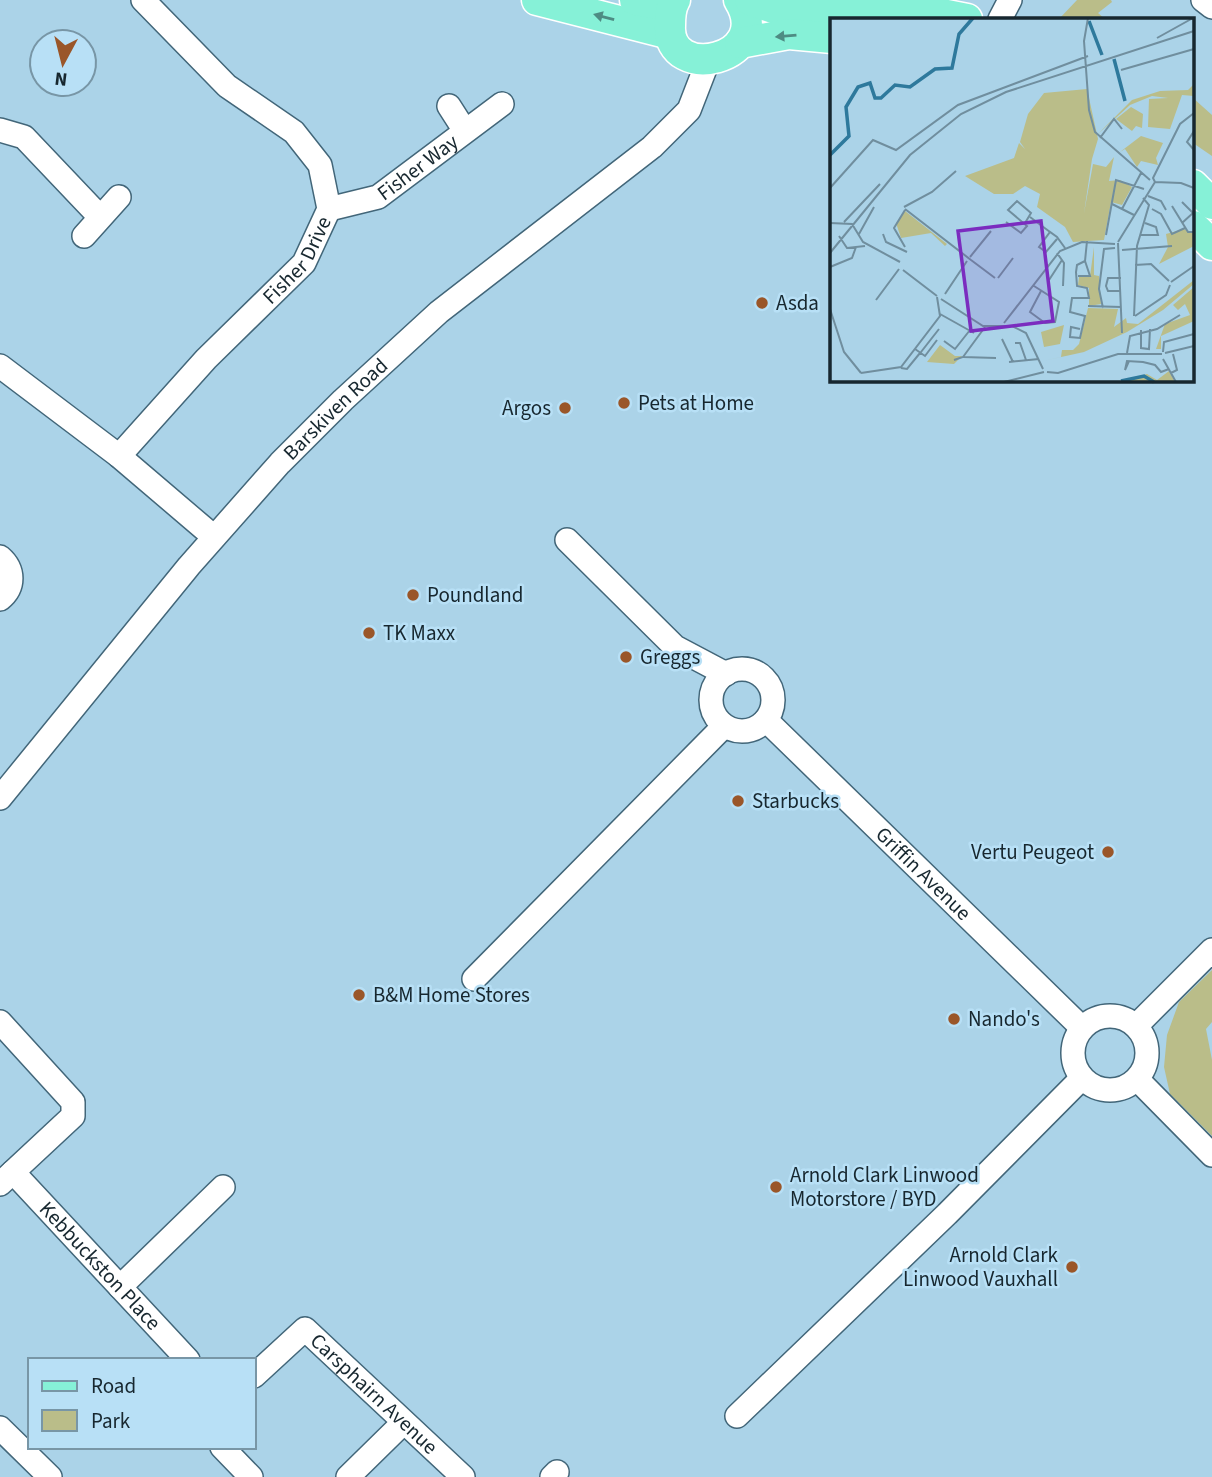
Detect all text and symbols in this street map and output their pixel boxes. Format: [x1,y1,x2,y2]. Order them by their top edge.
one-way arrow [593,11,614,21]
inset map [830,18,1194,382]
north arrow [28,28,98,98]
one-way arrow [775,31,797,42]
text: N [53,64,69,93]
street label: Fisher Way [371,127,465,208]
street label: Fisher Drive [256,211,339,311]
place label: Asda [776,288,819,318]
marker: Asda [754,295,770,311]
street label: Barskiven Road [276,351,394,467]
place label: Pets at Home [638,388,754,418]
place label: Argos [502,393,551,423]
marker: Pets at Home [616,395,632,411]
marker: Argos [557,400,573,416]
place label: Poundland [427,580,523,610]
marker: Poundland [405,587,421,603]
place label: TK Maxx [383,618,456,648]
marker: TK Maxx [361,625,377,641]
place label: Greggs [640,642,700,672]
marker: Greggs [618,649,634,665]
place label: Starbucks [752,786,839,816]
marker: Starbucks [730,793,746,809]
street label: Griffin Avenue [869,820,978,927]
place label: Vertu Peugeot [971,837,1094,867]
marker: Vertu Peugeot [1100,844,1116,860]
place label: B&M Home Stores [373,980,530,1010]
marker: B&M Home Stores [351,987,367,1003]
place label: Nando's [968,1004,1040,1034]
marker: Nando's [946,1011,962,1027]
place label: Arnold Clark Linwood Motorstore / BYD [790,1160,979,1214]
marker: Arnold Clark Linwood Motorstore / BYD [768,1179,784,1195]
street label: Kebbuckston Place [32,1194,168,1337]
place label: Arnold Clark Linwood Vauxhall [903,1240,1059,1294]
marker: Arnold Clark Linwood Vauxhall [1064,1259,1080,1275]
street label: Carsphairn Avenue [304,1326,445,1461]
legend [28,1358,256,1449]
text: Road [91,1371,136,1401]
text: Park [91,1406,131,1436]

